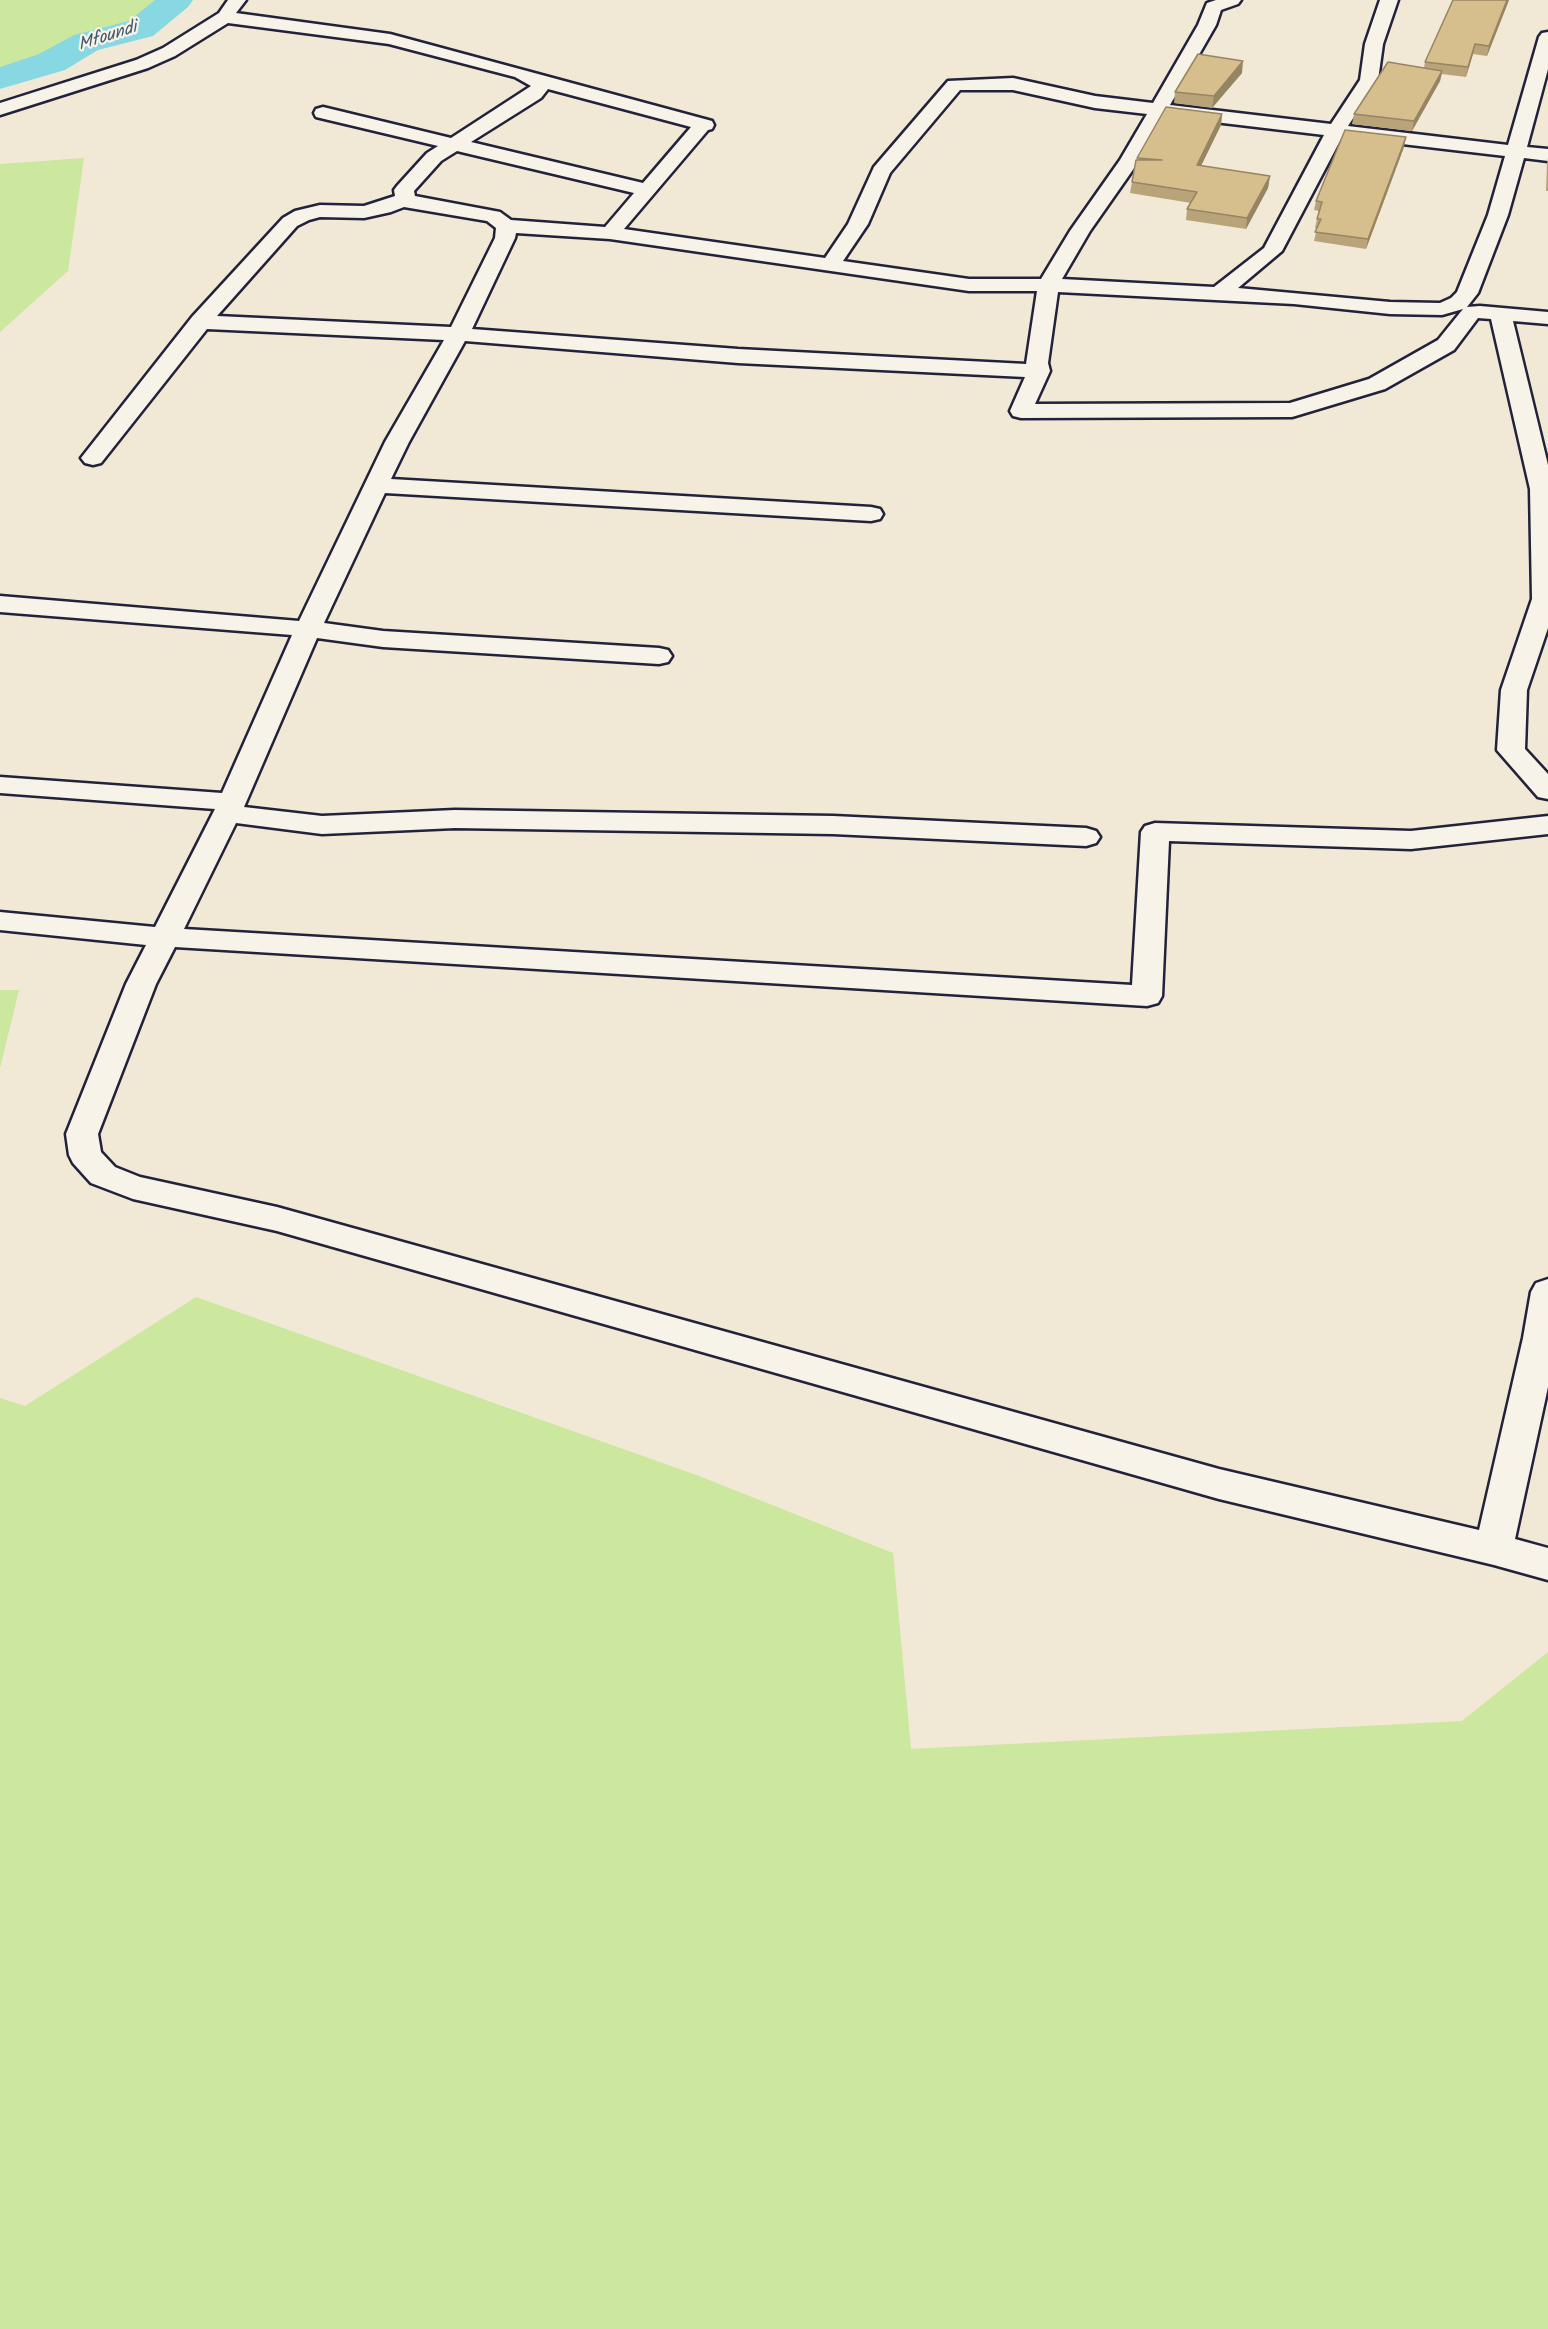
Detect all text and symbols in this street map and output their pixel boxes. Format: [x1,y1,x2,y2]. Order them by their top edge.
water label: Mfoundi [76,18,140,58]

